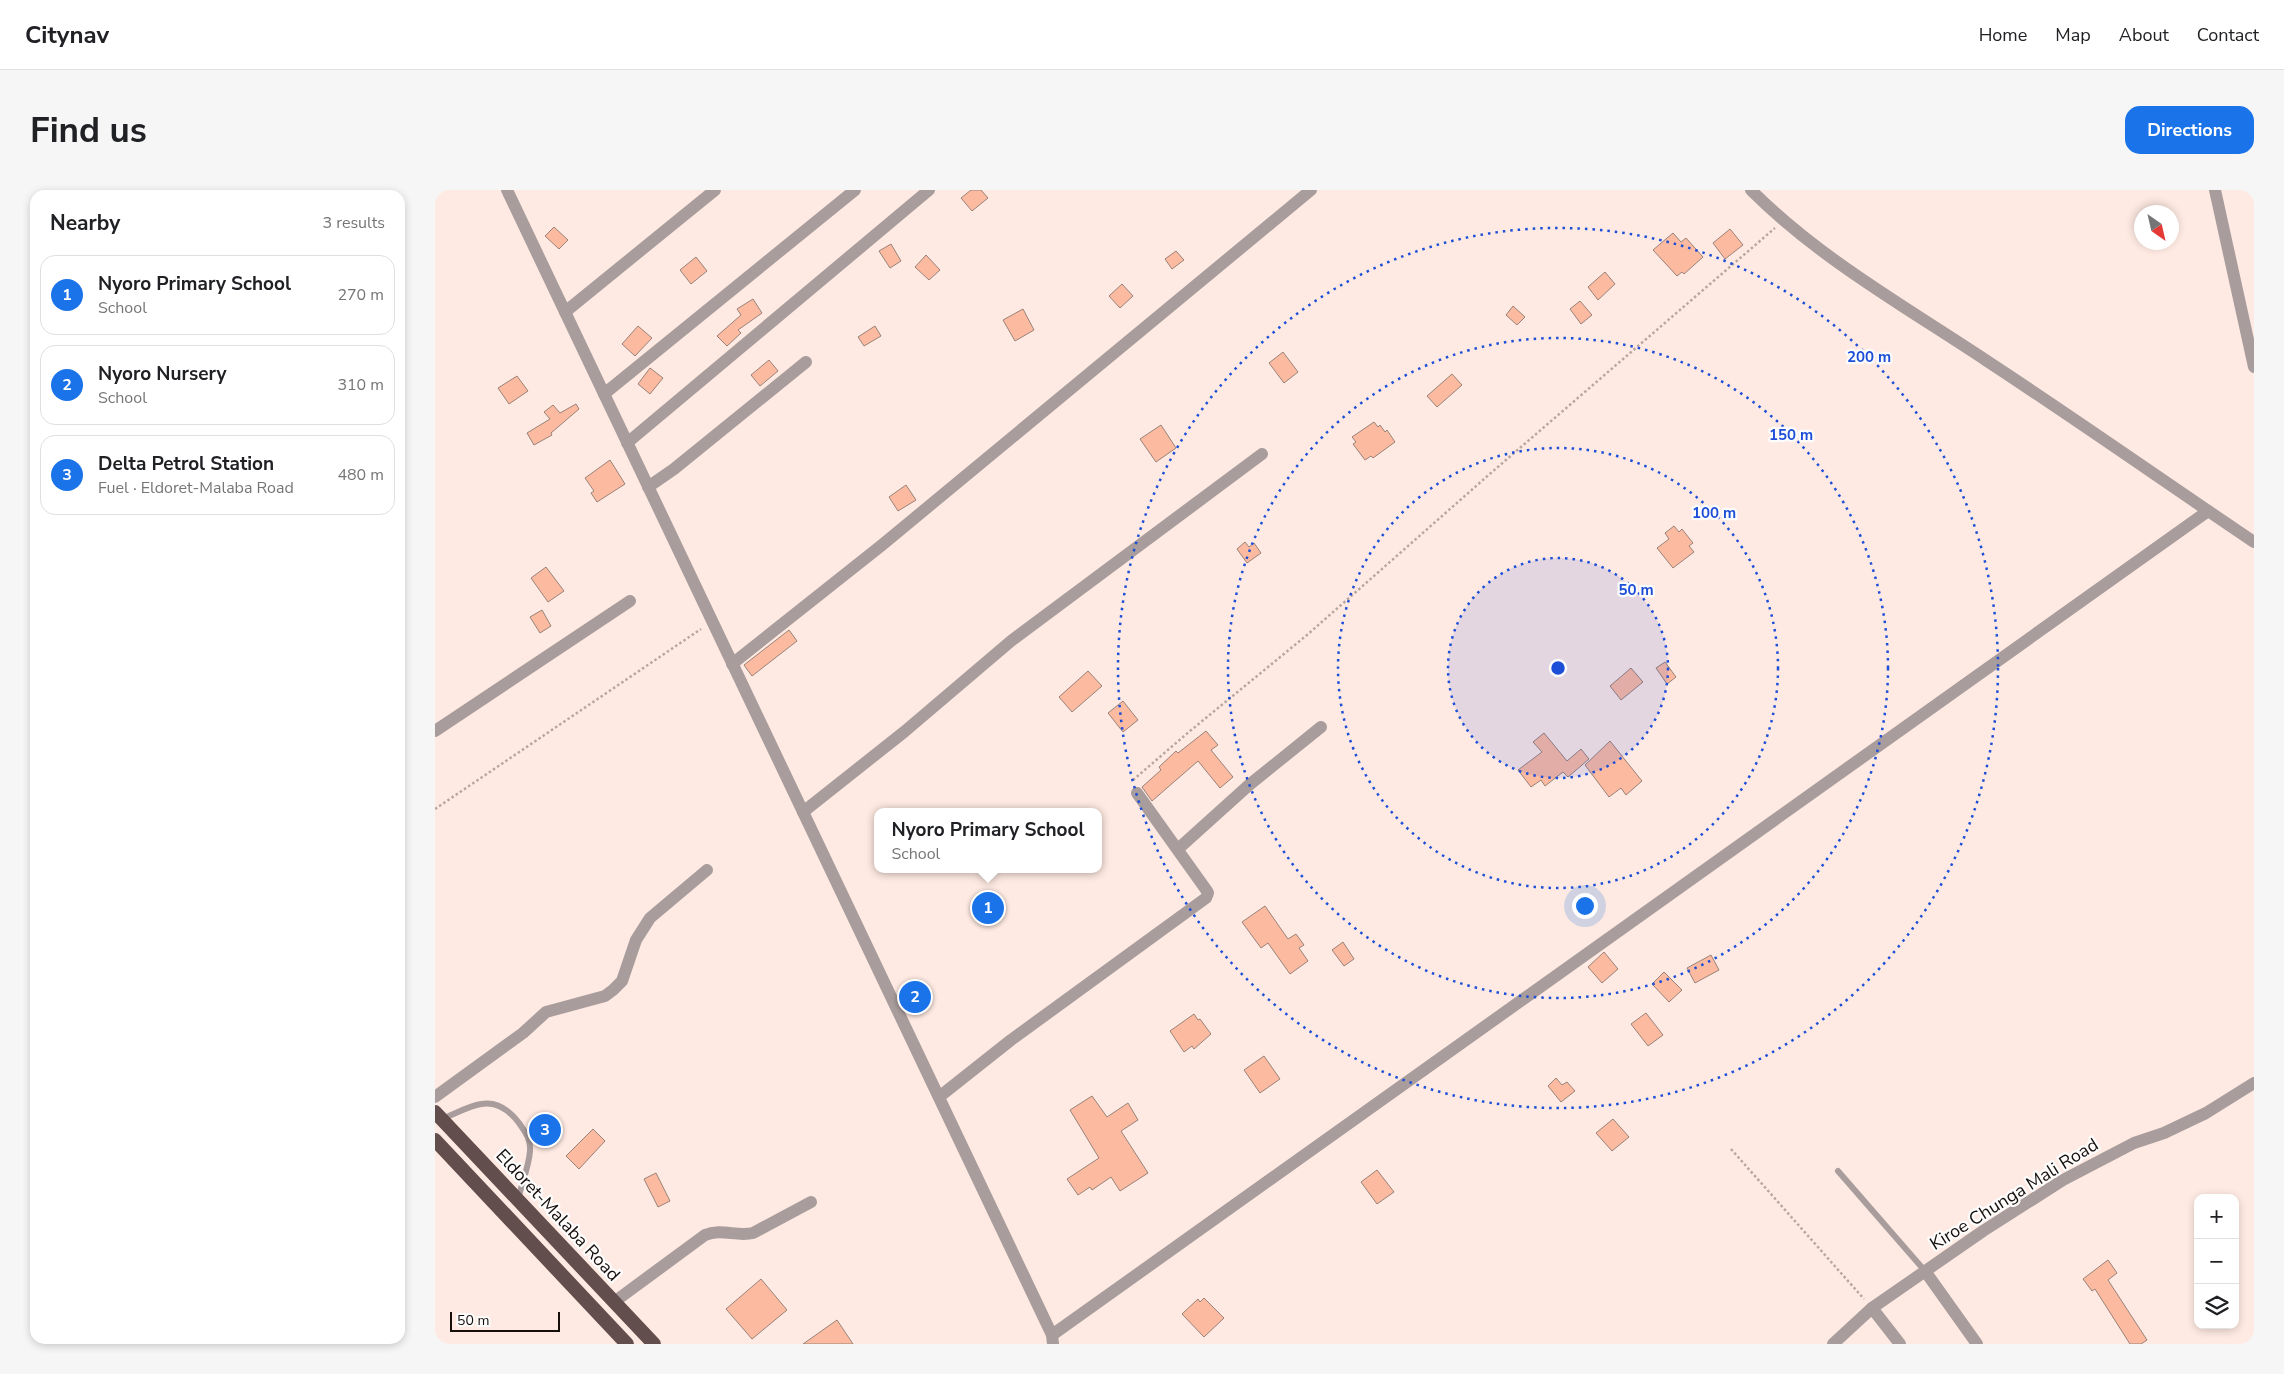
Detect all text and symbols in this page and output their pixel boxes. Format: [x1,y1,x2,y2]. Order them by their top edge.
text: Citynav [25,19,109,51]
text: Home [1979,23,2027,47]
text: Map [2055,23,2091,47]
text: About [2119,23,2169,47]
text: Contact [2197,23,2259,47]
button: Directions [2125,106,2254,154]
text: Find us [30,107,147,154]
north arrow [2134,205,2179,250]
text: Nearby [50,209,120,237]
text: 3 results [323,212,385,234]
text: Nyoro Primary School [98,271,291,297]
text: 1 [62,284,72,306]
text: 270 m [337,284,384,306]
text: School [98,297,147,319]
text: 200 m [1847,347,1891,367]
text: Nyoro Nursery [98,361,226,387]
text: 2 [62,374,72,396]
text: 310 m [337,374,384,396]
text: School [98,387,147,409]
text: 150 m [1769,425,1813,445]
text: Delta Petrol Station [98,451,274,477]
text: 3 [62,464,72,486]
text: 480 m [337,464,384,486]
text: Fuel · Eldoret-Malaba Road [98,477,294,499]
text: 100 m [1692,503,1736,523]
text: 50 m [1618,580,1654,600]
centre of rings [1549,659,1567,677]
popup [874,808,1102,873]
text: Nyoro Primary School [891,817,1085,843]
text: School [891,843,940,865]
pin: 1 [972,889,1004,927]
your location [1572,893,1598,919]
pin: 2 [899,978,931,1016]
pin: 3 [529,1111,561,1149]
street label: Kiroe Chunga Mali Road [1925,1132,2103,1256]
street label: Eldoret-Malaba Road [490,1144,626,1286]
map controls [2194,1194,2239,1329]
button: + [2194,1194,2239,1239]
button: − [2194,1239,2239,1284]
button: layers [2194,1284,2239,1329]
scale bar [450,1309,560,1332]
text: 50 m [457,1311,489,1330]

